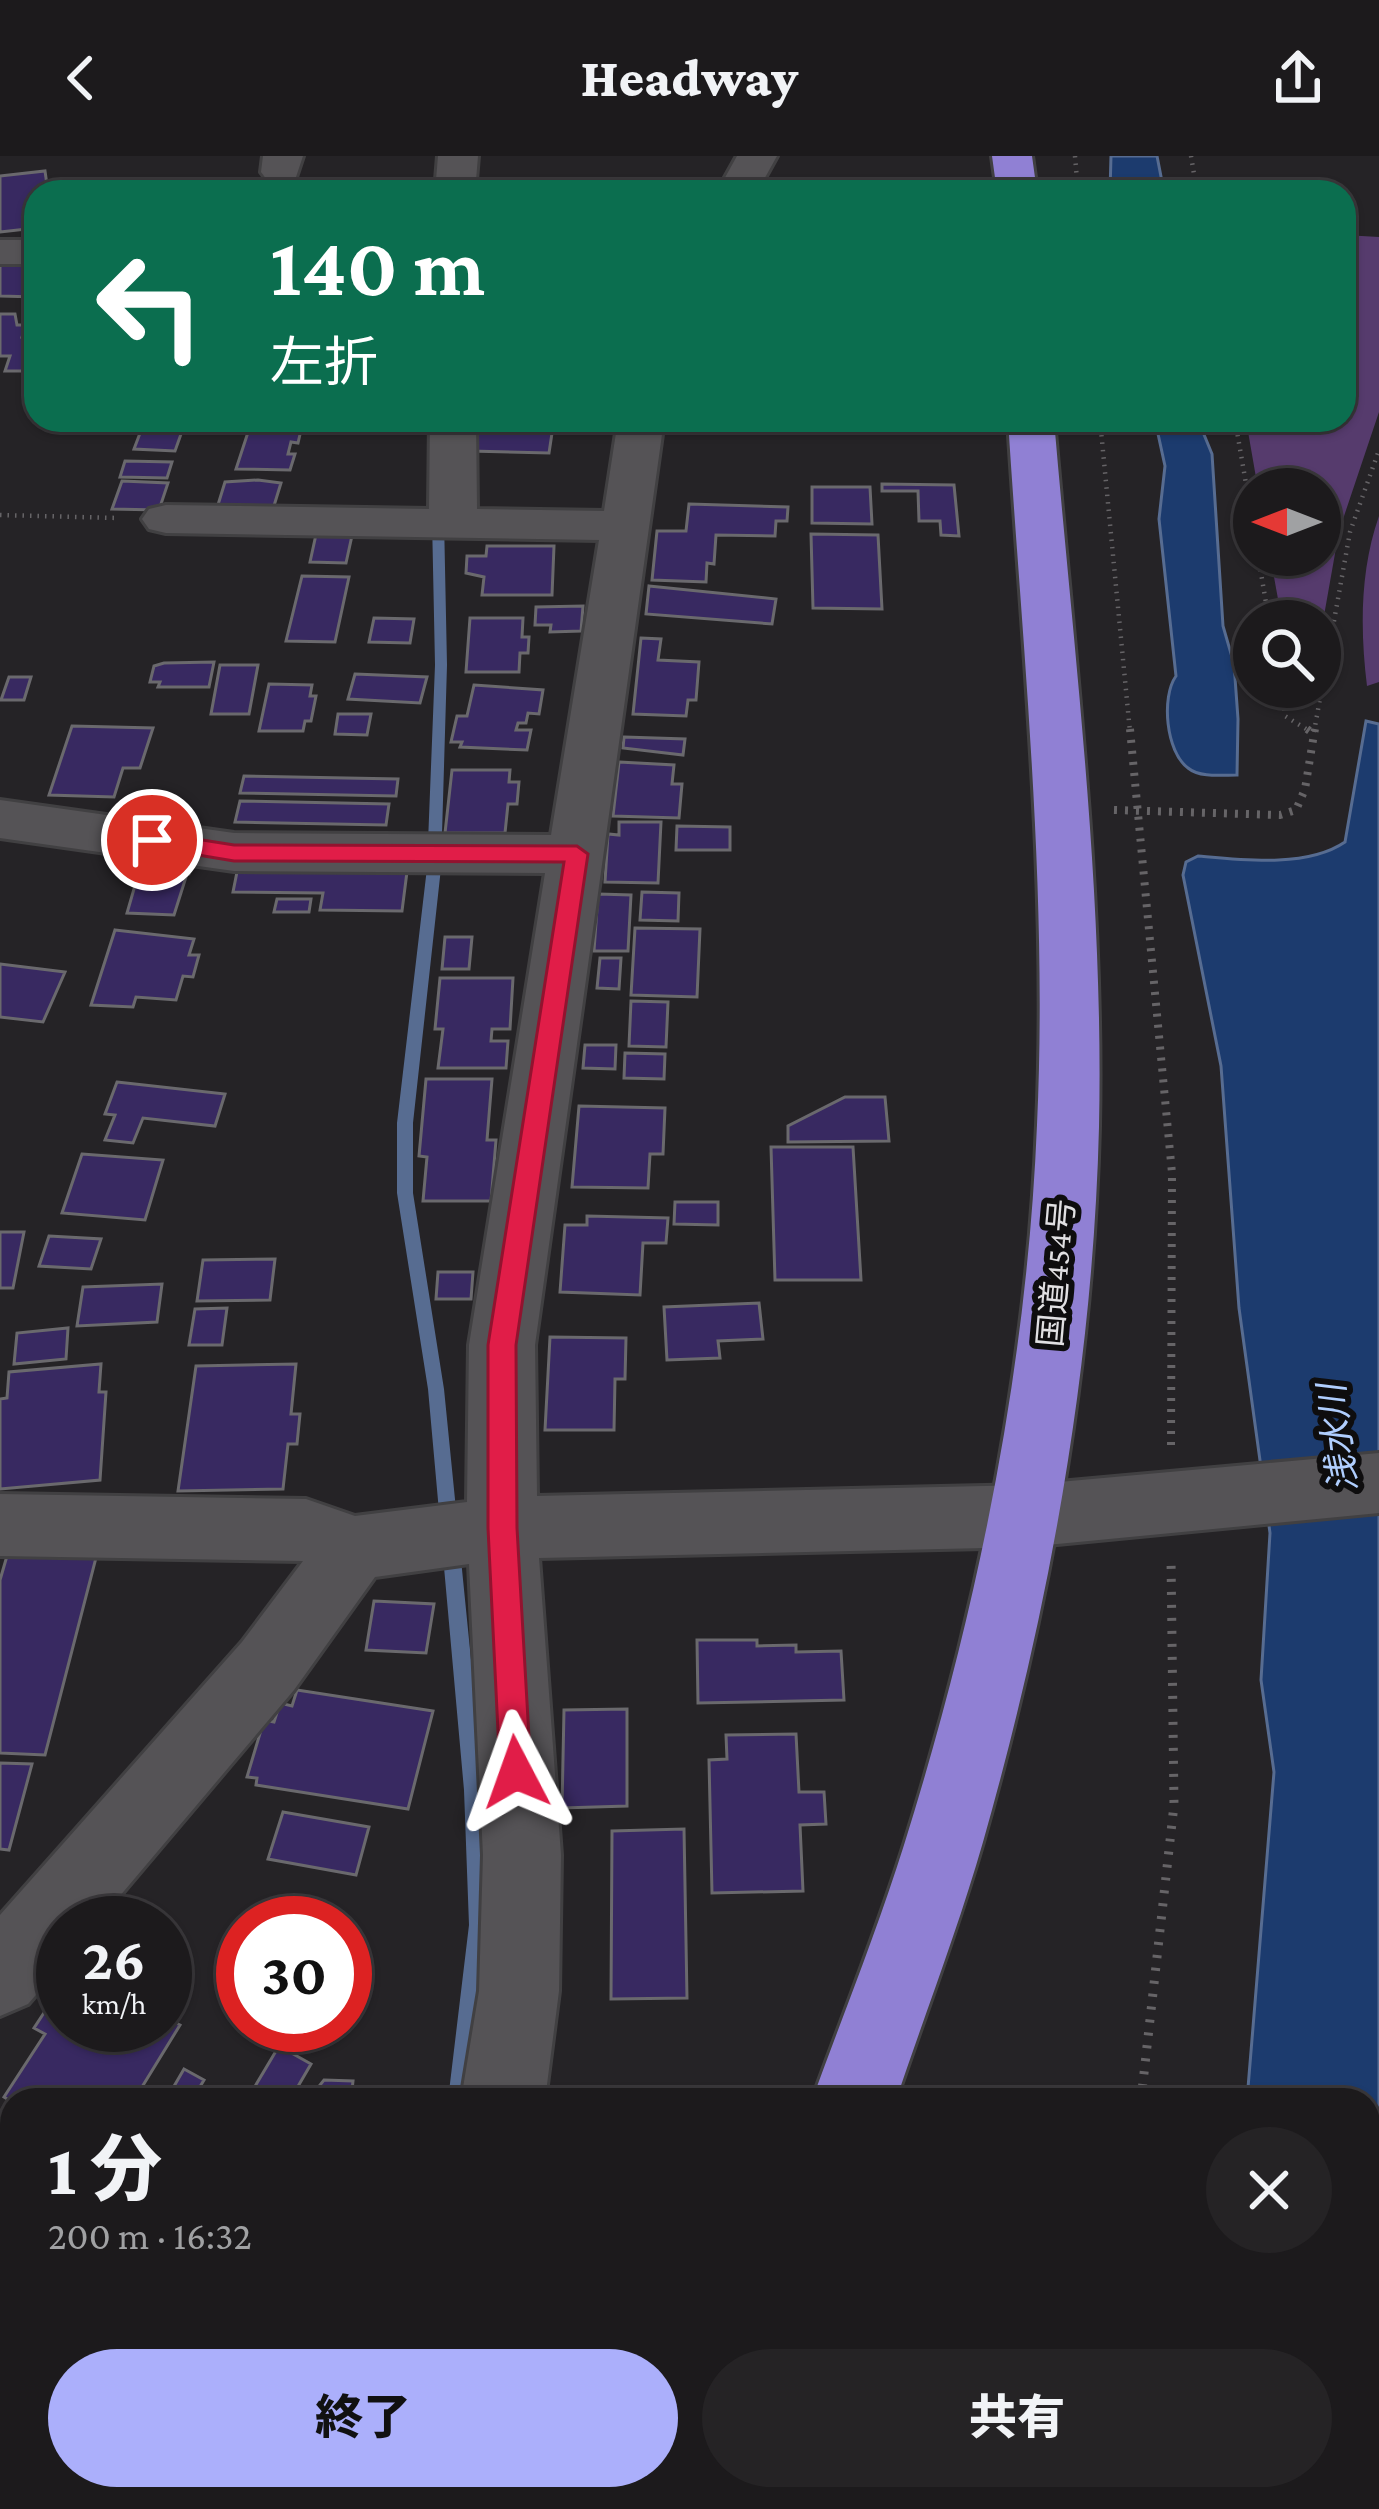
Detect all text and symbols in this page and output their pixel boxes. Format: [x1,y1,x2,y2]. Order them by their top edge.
icon: back [48,45,114,111]
icon: share [1265,45,1331,111]
text: Headway [581,48,798,108]
text: 140 m [270,220,485,313]
icon: left [72,228,228,384]
text: 左折 [270,333,378,393]
north arrow [1233,468,1341,576]
map controls [1233,468,1341,708]
button: search [1233,600,1341,708]
pin [101,789,203,891]
icon: arrive [119,807,185,873]
street label: 国道454号 [1031,1198,1081,1348]
water label: 浅水川 [1311,1378,1364,1494]
position arrow [453,1709,579,1835]
speed limit sign: 30 [216,1896,372,2052]
text: 26 [82,1925,146,1992]
text: km/h [82,1987,146,2020]
button: close [1206,2127,1332,2253]
text: 1 分 [48,2129,162,2209]
text: 200 m · 16:32 [48,2214,252,2257]
button: 終了 [48,2349,678,2487]
button: 共有 [702,2349,1332,2487]

